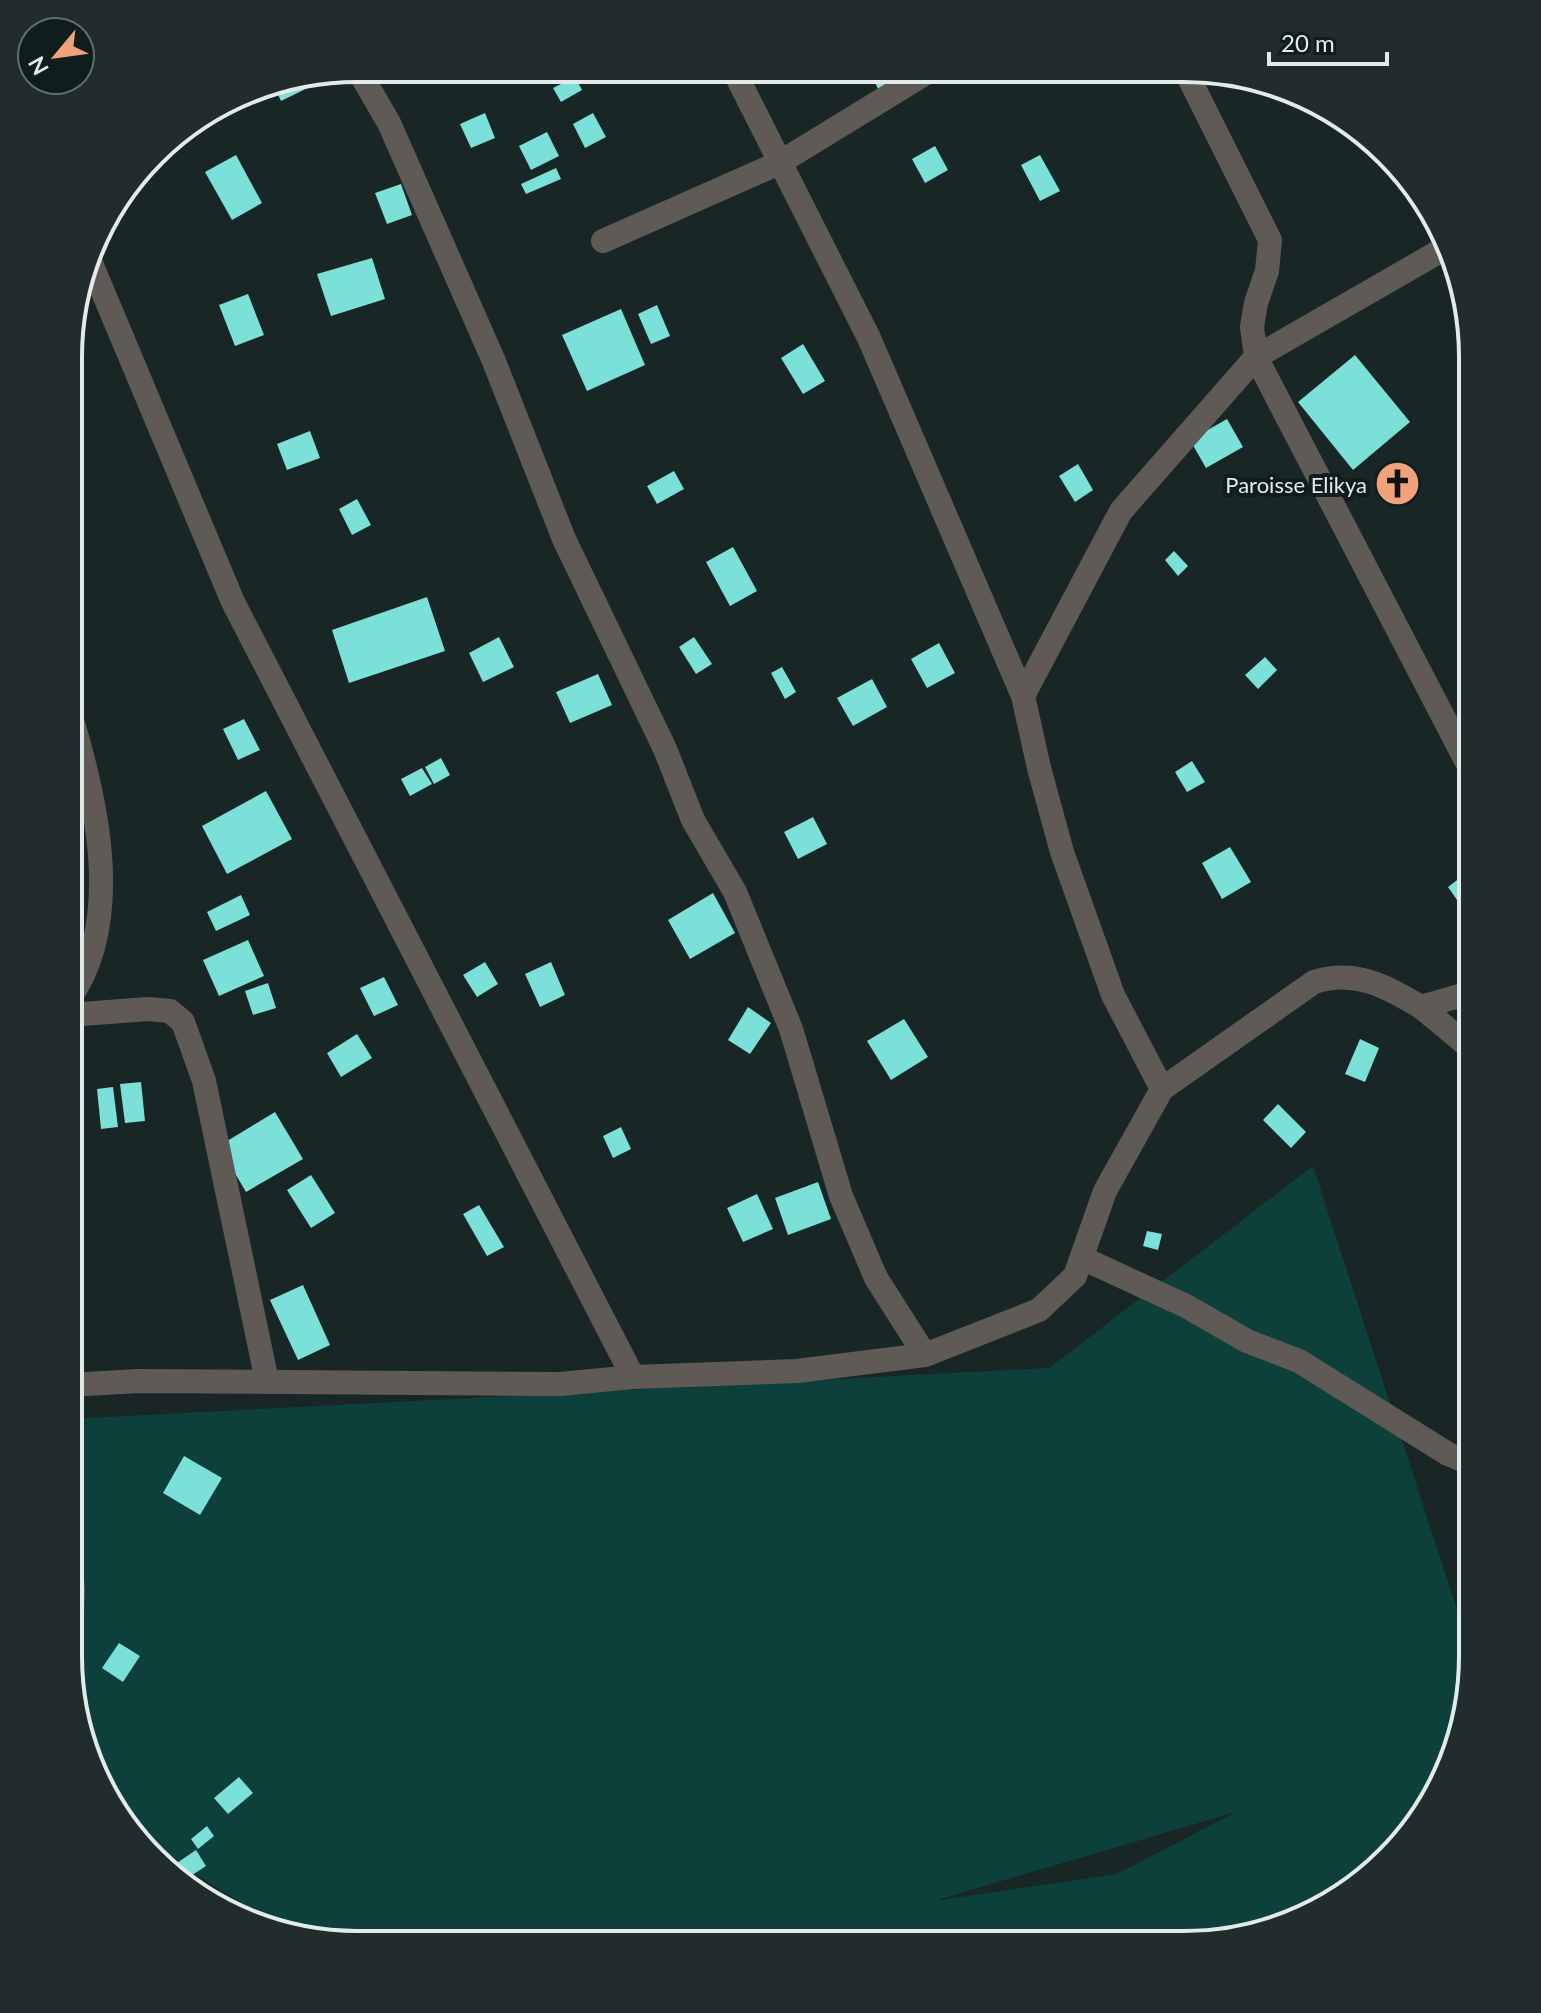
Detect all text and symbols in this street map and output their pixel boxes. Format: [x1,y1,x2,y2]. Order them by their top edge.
north arrow [16,16,96,96]
scale bar [1269,16,1387,66]
text: 20 m [1281,28,1335,57]
text: N [22,52,54,80]
church icon: Paroisse Elikya [1374,460,1422,508]
place label: Paroisse Elikya [1225,471,1367,498]

